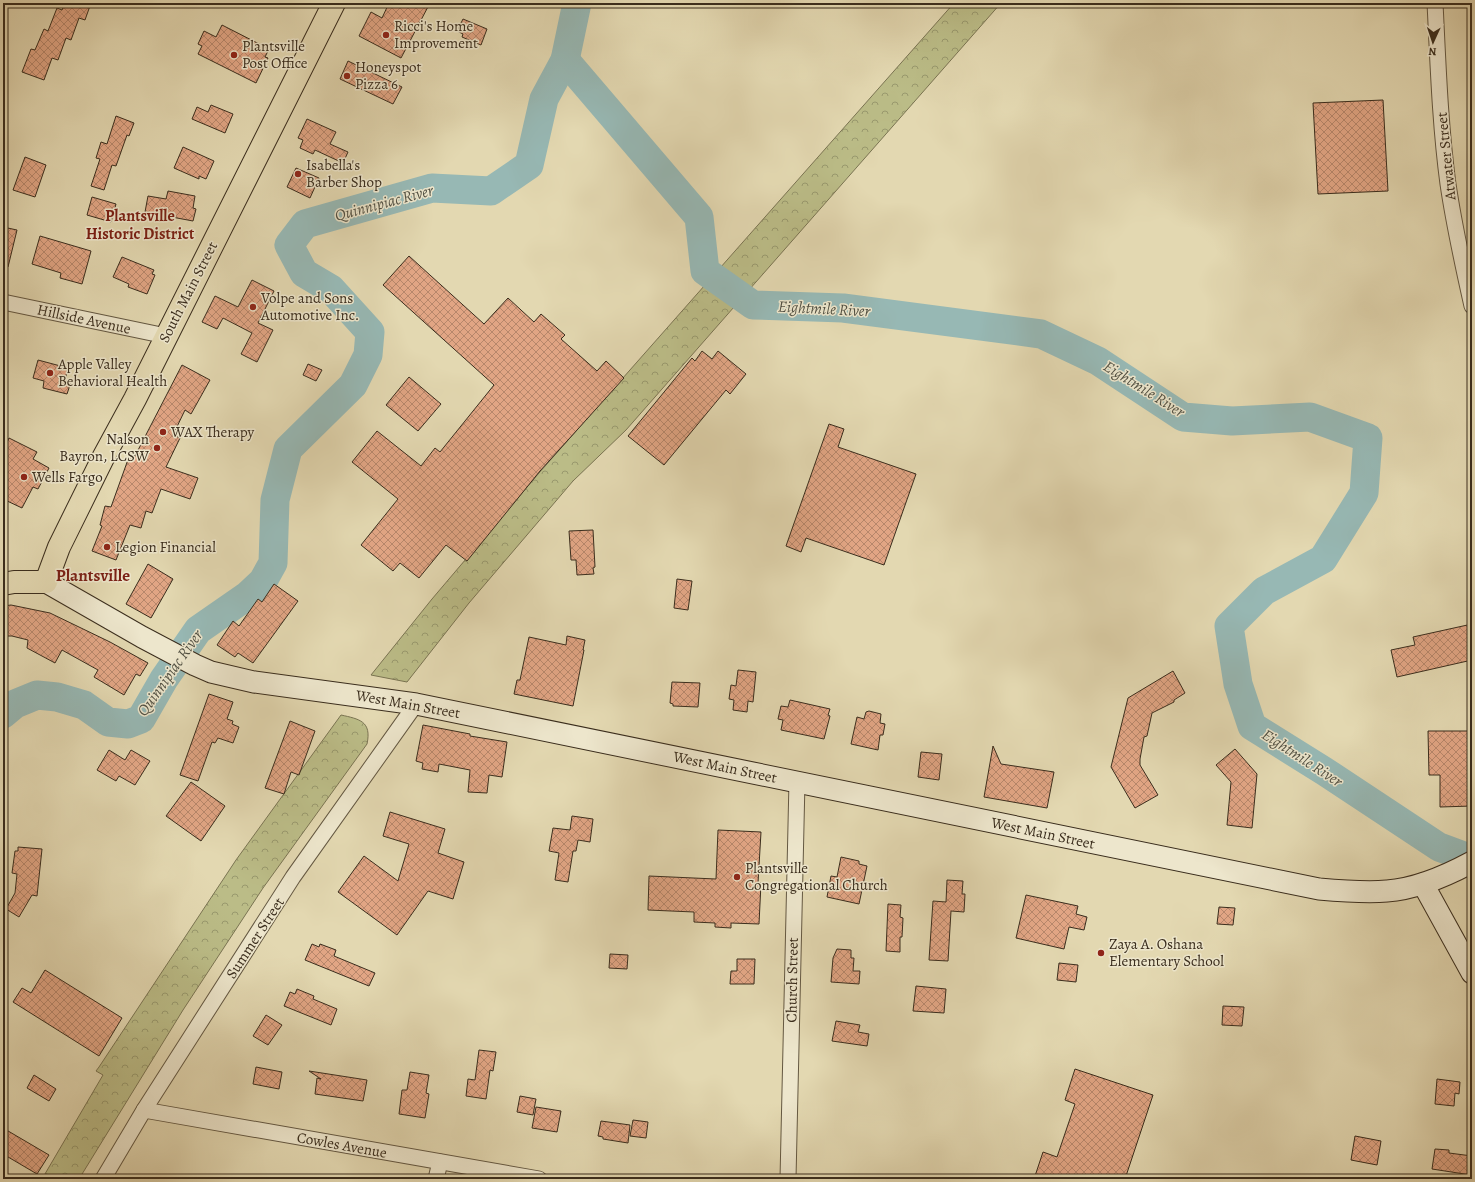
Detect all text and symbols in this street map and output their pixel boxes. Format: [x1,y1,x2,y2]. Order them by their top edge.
place label: Ricci's Home Improvement [394,16,478,53]
north arrow [1413,22,1453,62]
marker: Ricci's Home Improvement [381,30,391,40]
place label: Plantsville Post Office [242,36,308,73]
text: N [1428,44,1437,59]
marker: Plantsville Post Office [229,50,239,60]
place label: Honeyspot Pizza 6 [355,57,422,94]
marker: Honeyspot Pizza 6 [342,71,352,81]
street label: Atwater Street [1431,111,1461,202]
place label: Isabella's Barber Shop [306,155,382,192]
marker: Isabella's Barber Shop [293,169,303,179]
water label: Quinnipiac River [332,179,436,227]
district label: Plantsville Historic District [86,205,195,245]
street label: South Main Street [154,238,222,346]
place label: Volpe and Sons Automotive Inc. [260,288,359,325]
water label: Eightmile River [778,296,871,322]
street label: Hillside Avenue [35,299,133,339]
marker: Volpe and Sons Automotive Inc. [248,302,258,312]
place label: Apple Valley Behavioral Health [57,354,167,391]
water label: Eightmile River [1099,355,1189,423]
marker: Apple Valley Behavioral Health [45,368,55,378]
place label: WAX Therapy [170,422,255,442]
marker: WAX Therapy [158,427,168,437]
place label: Nalson Bayron, LCSW [59,429,149,466]
marker: Nalson Bayron, LCSW [152,443,162,453]
place label: Wells Fargo [31,467,103,487]
marker: Wells Fargo [19,472,29,482]
place label: Legion Financial [115,537,216,557]
marker: Legion Financial [102,542,112,552]
district label: Plantsville [56,564,130,587]
water label: Quinnipiac River [132,625,208,721]
street label: West Main Street [353,685,462,723]
water label: Eightmile River [1257,724,1347,793]
street label: West Main Street [670,746,779,788]
street label: West Main Street [988,812,1097,854]
place label: Plantsville Congregational Church [745,858,888,895]
marker: Plantsville Congregational Church [732,872,742,882]
street label: Summer Street [221,893,289,983]
place label: Zaya A. Oshana Elementary School [1109,934,1224,971]
street label: Church Street [781,937,803,1023]
marker: Zaya A. Oshana Elementary School [1096,948,1106,958]
street label: Cowles Avenue [295,1127,389,1163]

